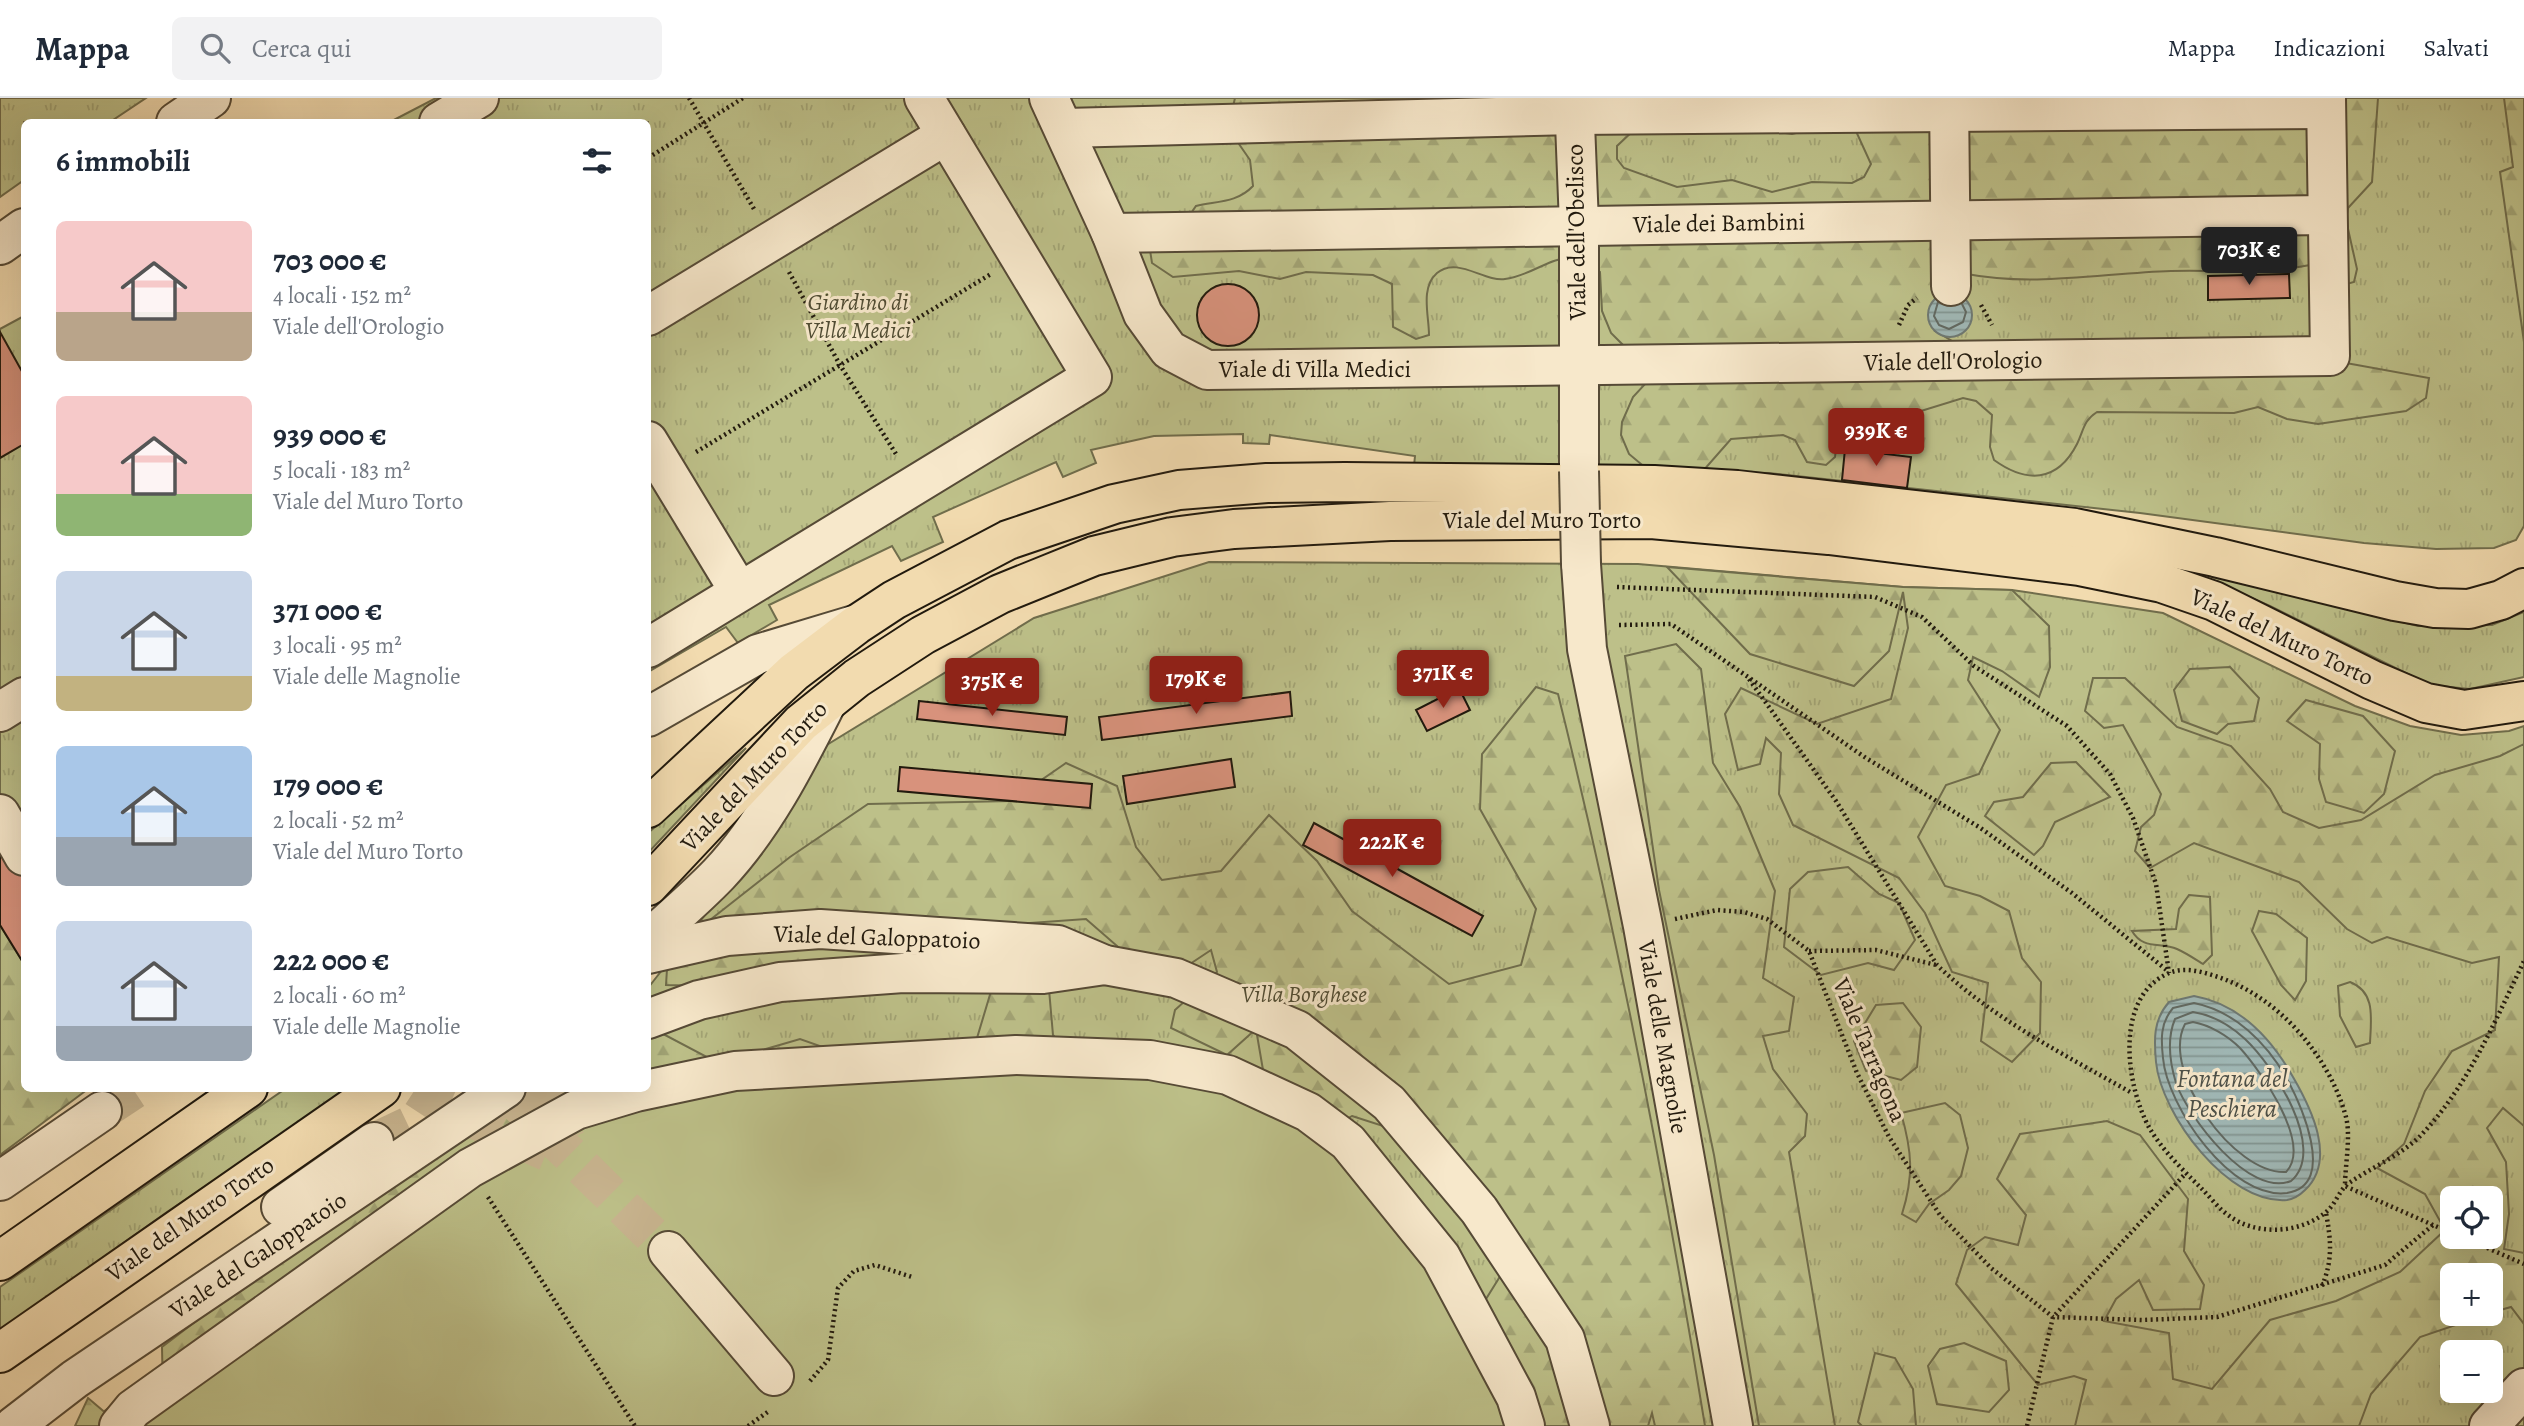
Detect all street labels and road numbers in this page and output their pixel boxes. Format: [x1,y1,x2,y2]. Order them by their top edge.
street label: Viale dell'Obelisco [1558,144,1594,321]
street label: Viale dei Bambini [1631,205,1806,241]
street label: Viale dell'Orologio [1862,343,2043,379]
street label: Viale di Villa Medici [1218,353,1411,385]
street label: Viale del Muro Torto [1442,504,1641,536]
street label: Viale del Muro Torto [2184,580,2379,693]
street label: Viale del Muro Torto [673,693,834,859]
street label: Viale del Galoppatoio [772,917,981,957]
street label: Viale delle Magnolie [1630,937,1696,1136]
street label: Viale Tarragona [1825,972,1915,1128]
street label: Viale del Muro Torto [99,1149,280,1290]
street label: Viale del Galoppatoio [162,1184,353,1327]

